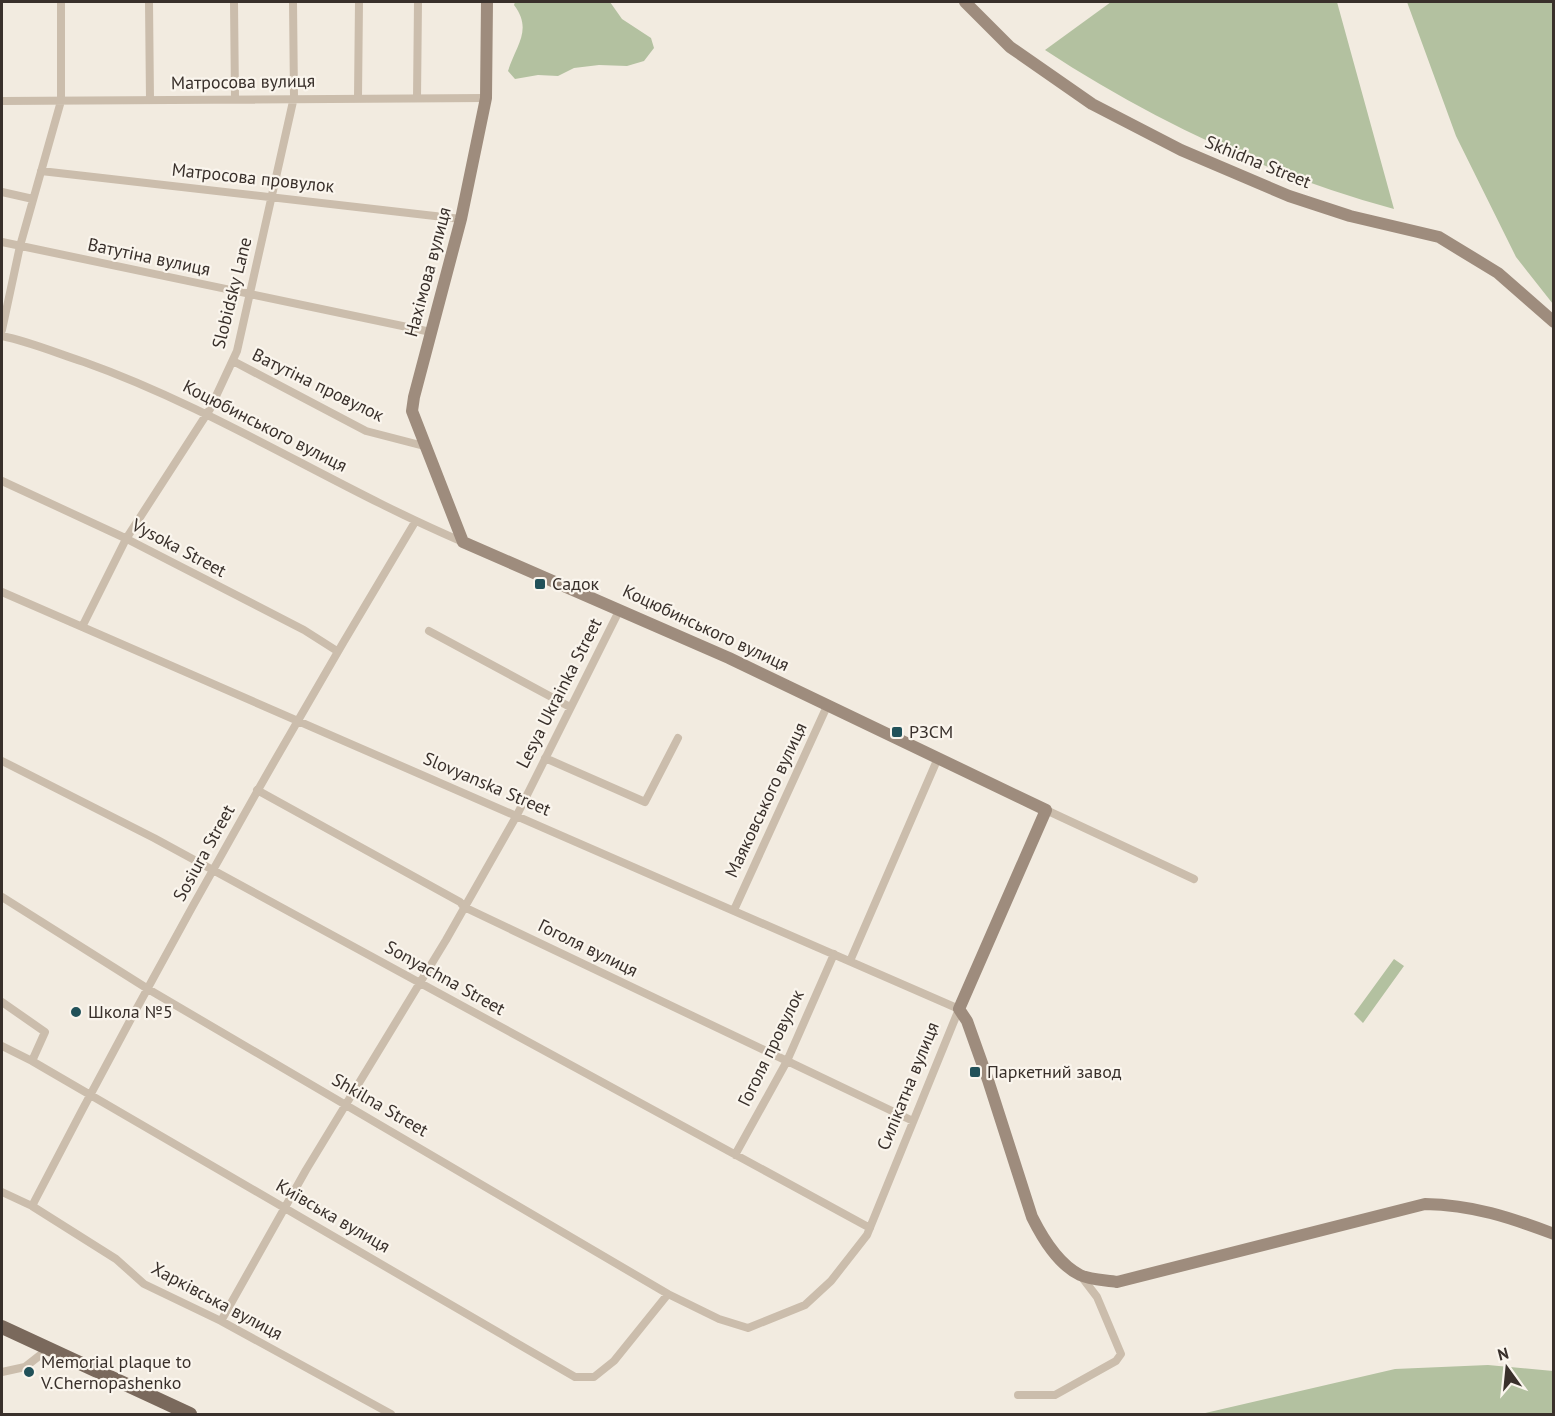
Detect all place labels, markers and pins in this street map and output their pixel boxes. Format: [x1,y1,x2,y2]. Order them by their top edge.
place label: Садок [552,572,600,595]
marker: Садок [533,577,547,591]
place label: РЗСМ [909,720,953,743]
marker: РЗСМ [890,725,904,739]
place label: Школа №5 [88,1000,173,1023]
marker: Школа №5 [69,1005,83,1019]
place label: Паркетний завод [987,1060,1122,1083]
marker: Паркетний завод [968,1065,982,1079]
place label: Memorial plaque to V.Chernopashenko [40,1350,191,1394]
marker: Memorial plaque to V.Chernopashenko [22,1365,36,1379]

